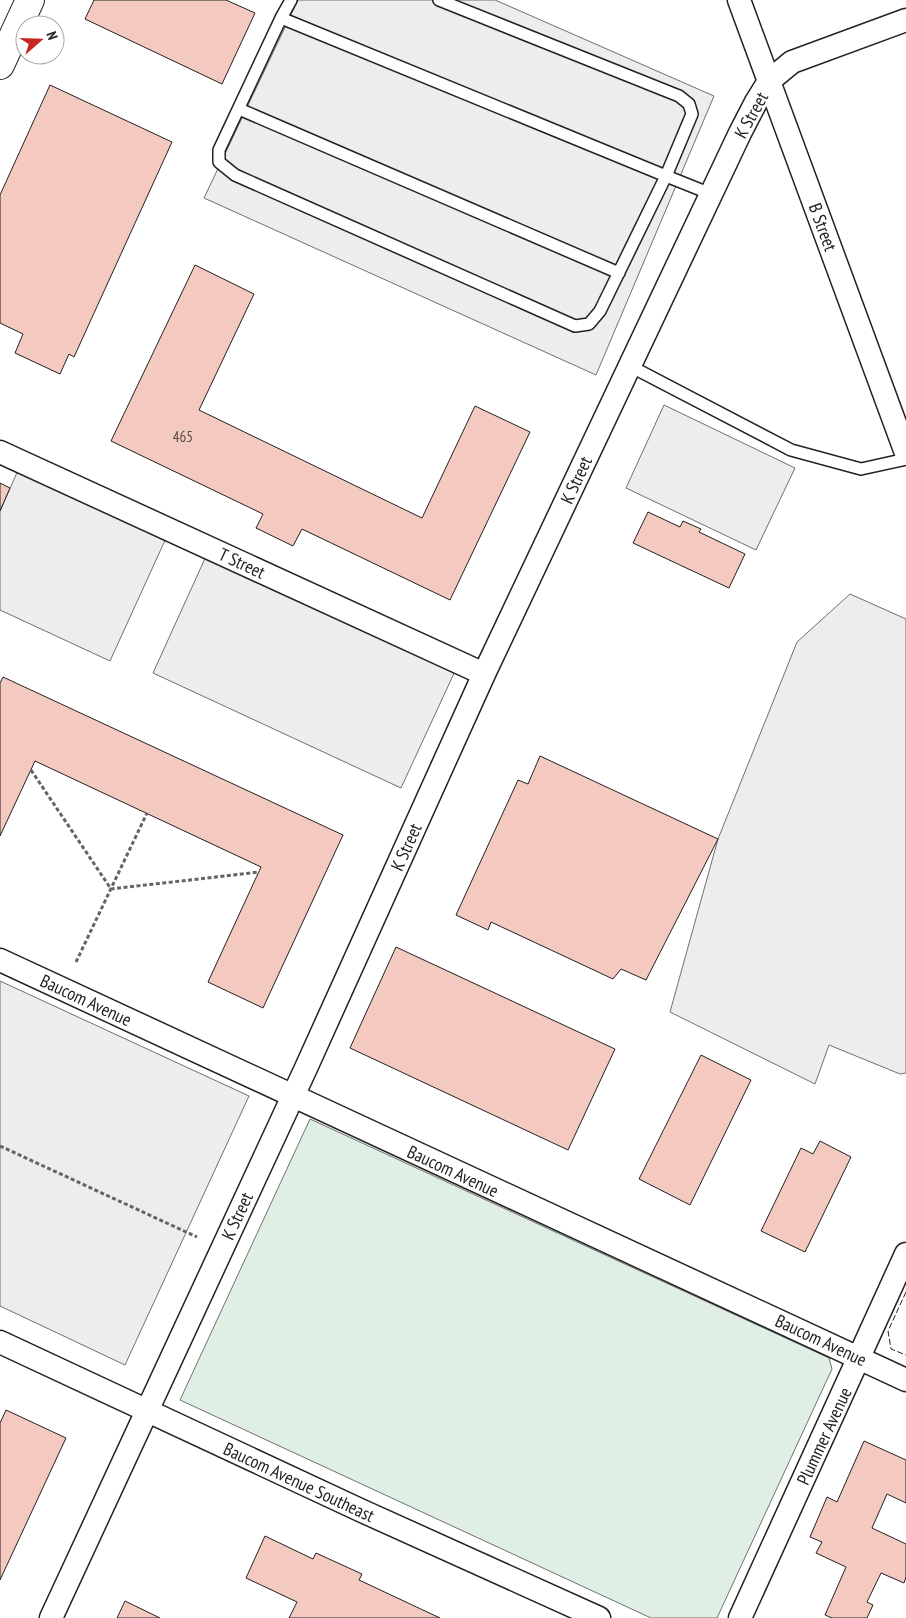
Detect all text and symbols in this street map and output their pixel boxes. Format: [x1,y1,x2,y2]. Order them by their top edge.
north arrow [15,15,65,65]
text: N [42,29,62,42]
street label: K Street [729,88,773,142]
street label: B Street [804,200,842,254]
house number: 465 [173,427,193,446]
street label: K Street [555,453,597,507]
street label: T Street [215,542,269,584]
street label: K Street [385,820,427,874]
street label: Baucom Avenue [37,969,135,1031]
street label: Baucom Avenue [404,1140,502,1202]
street label: K Street [216,1189,258,1243]
street label: Baucom Avenue [772,1309,870,1371]
street label: Plummer Avenue [791,1384,857,1488]
street label: Baucom Avenue Southeast [220,1437,378,1527]

